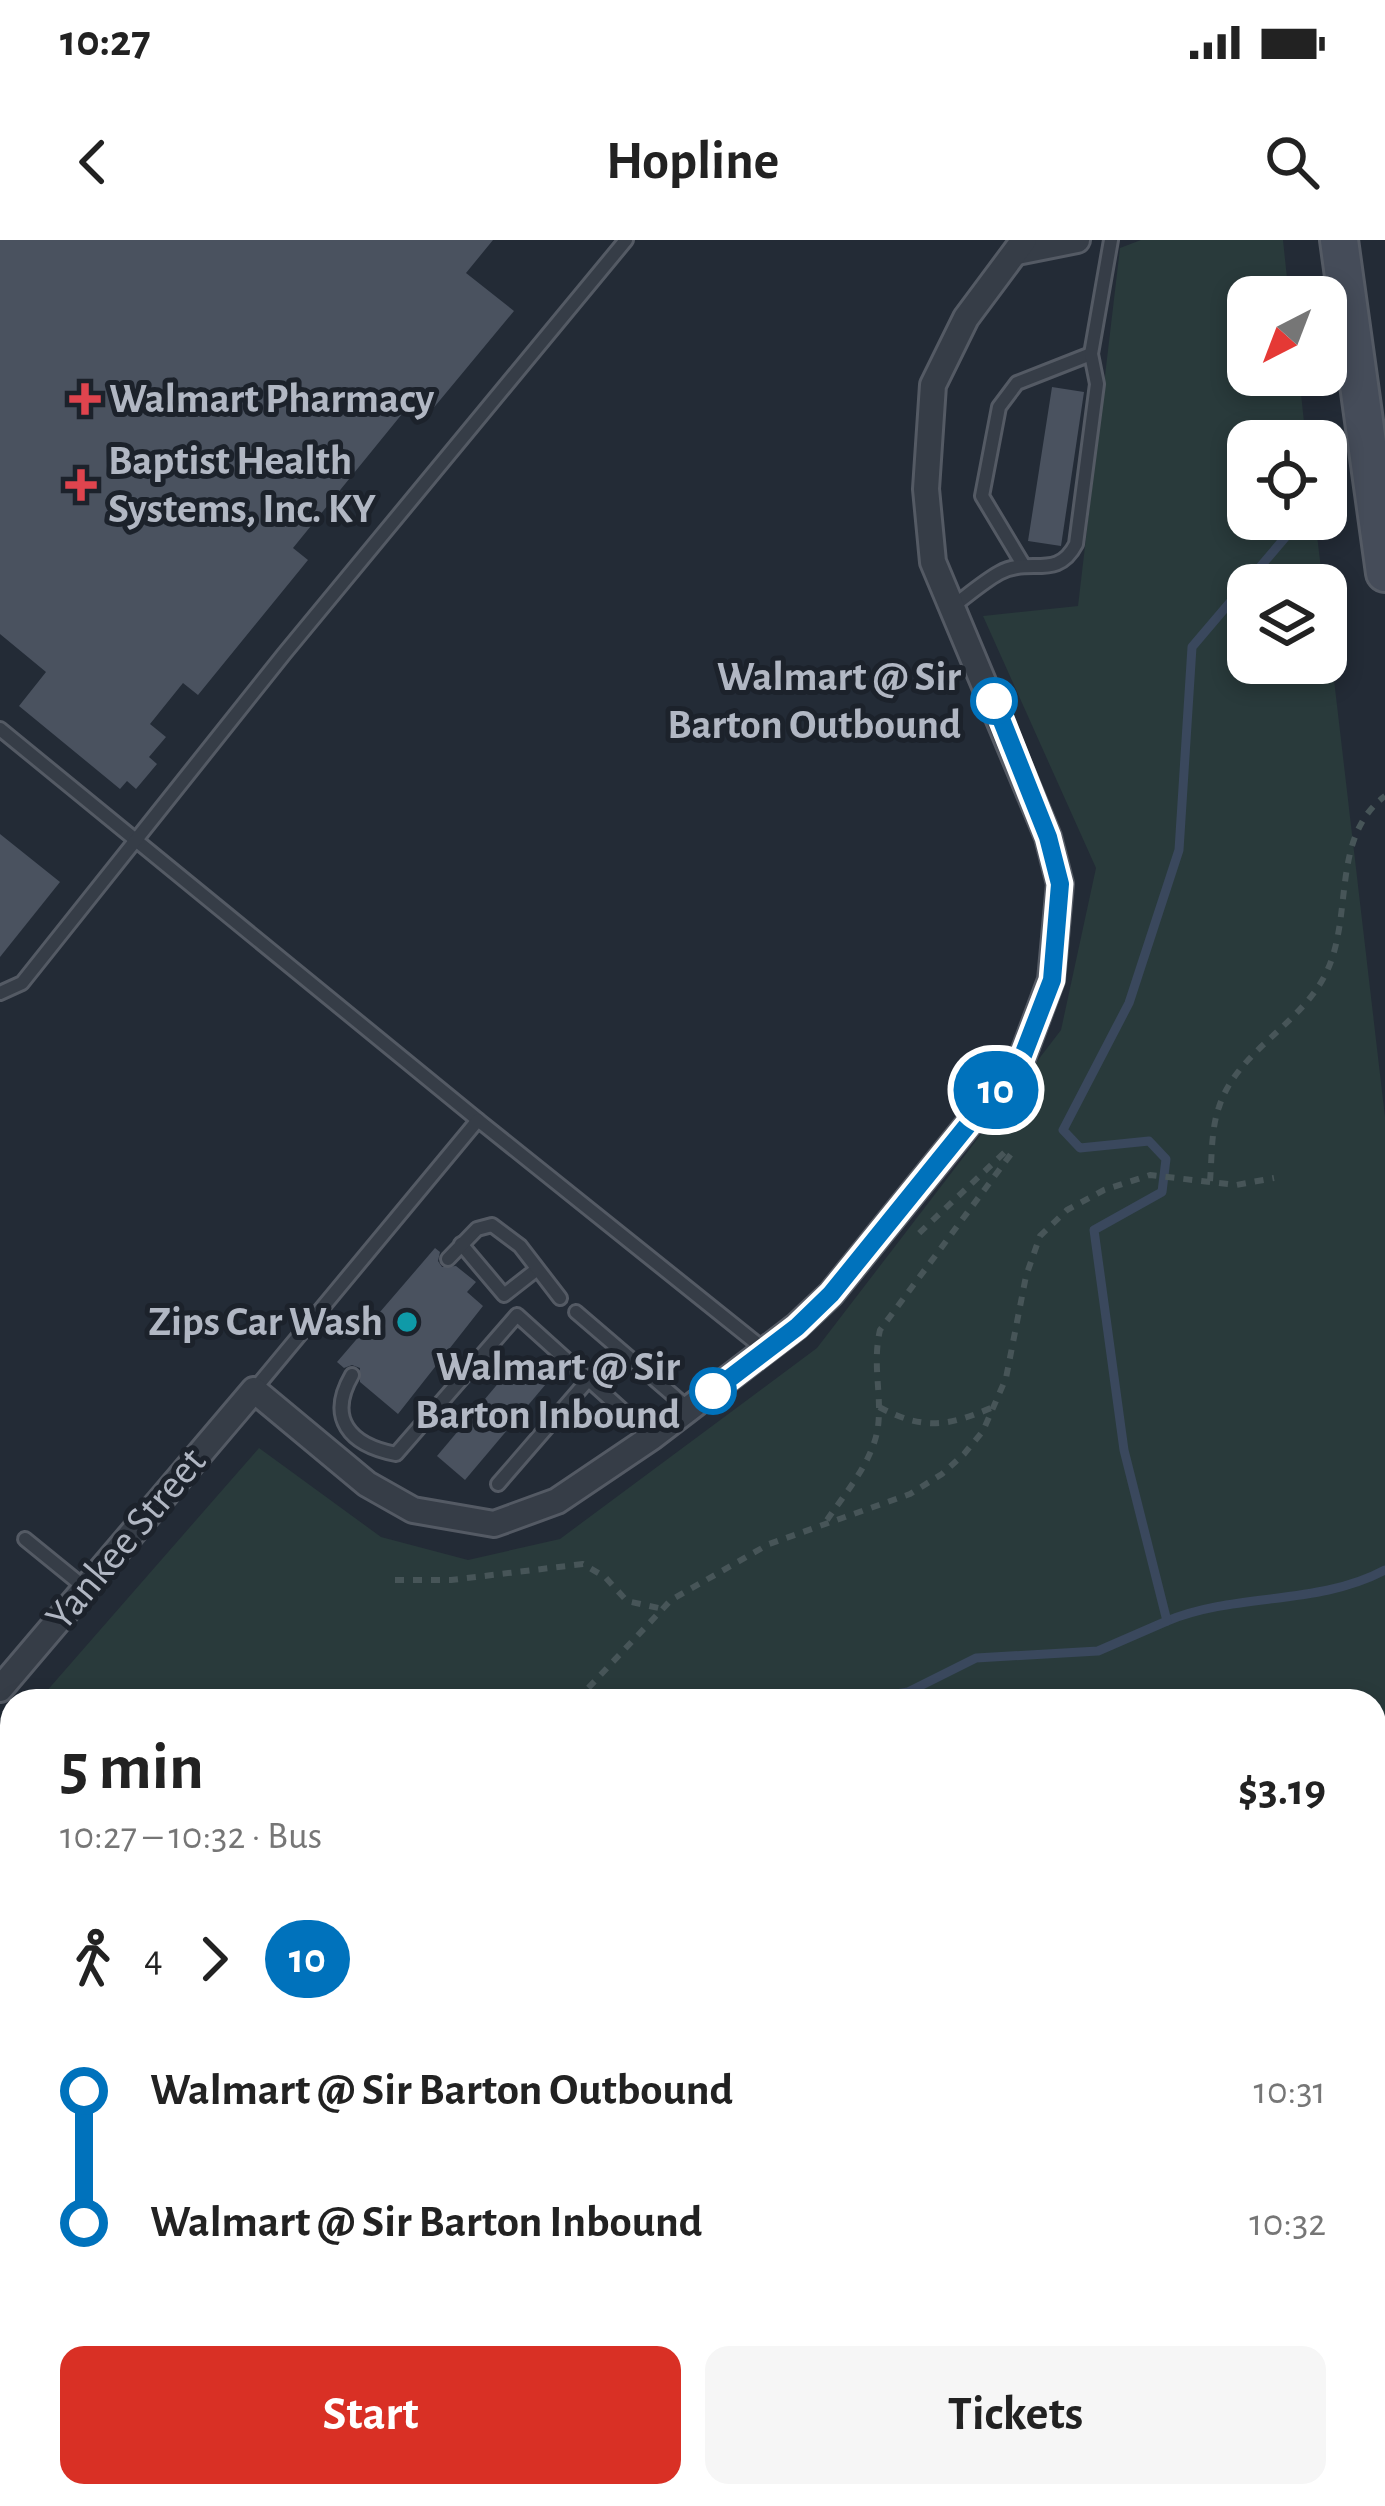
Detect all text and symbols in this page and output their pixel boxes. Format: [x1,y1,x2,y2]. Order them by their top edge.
text: 10:27 [60,19,151,64]
icon: back [60,129,126,195]
icon: search [1259,129,1325,195]
text: Hopline [606,135,779,189]
north arrow [1227,276,1347,396]
map controls [1227,276,1347,684]
place label: Walmart Pharmacy [109,378,434,420]
marker: Walmart Pharmacy [72,386,98,412]
button: locate [1227,420,1347,540]
place label: Baptist Health Systems, Inc. KY [108,440,376,530]
marker: Baptist Health Systems, Inc. KY [65,469,97,501]
button: layers [1227,564,1347,684]
place label: Walmart @ Sir Barton Outbound [667,656,961,746]
marker: Walmart @ Sir Barton Outbound [972,679,1016,723]
line badge: 10 [942,1051,1050,1129]
text: 10 [977,1069,1015,1111]
place label: Zips Car Wash [148,1301,383,1343]
marker: Zips Car Wash [394,1309,420,1335]
place label: Walmart @ Sir Barton Inbound [415,1346,680,1436]
marker: Walmart @ Sir Barton Inbound [691,1369,735,1413]
street label: Yankee Street [38,1440,214,1638]
text: 5 min [60,1735,204,1801]
text: $3.19 [1238,1768,1326,1813]
text: 10:27 – 10:32 · Bus [60,1817,322,1856]
icon: walk [60,1926,126,1992]
icon: forward [181,1926,247,1992]
text: 10 [289,1938,326,1980]
text: 4 [144,1940,163,1979]
text: Walmart @ Sir Barton Outbound [150,2068,733,2113]
text: 10:31 [1254,2072,1326,2111]
text: Walmart @ Sir Barton Inbound [150,2200,702,2245]
text: 10:32 [1249,2204,1326,2243]
button: Start [60,2346,681,2484]
button: Tickets [705,2346,1326,2484]

